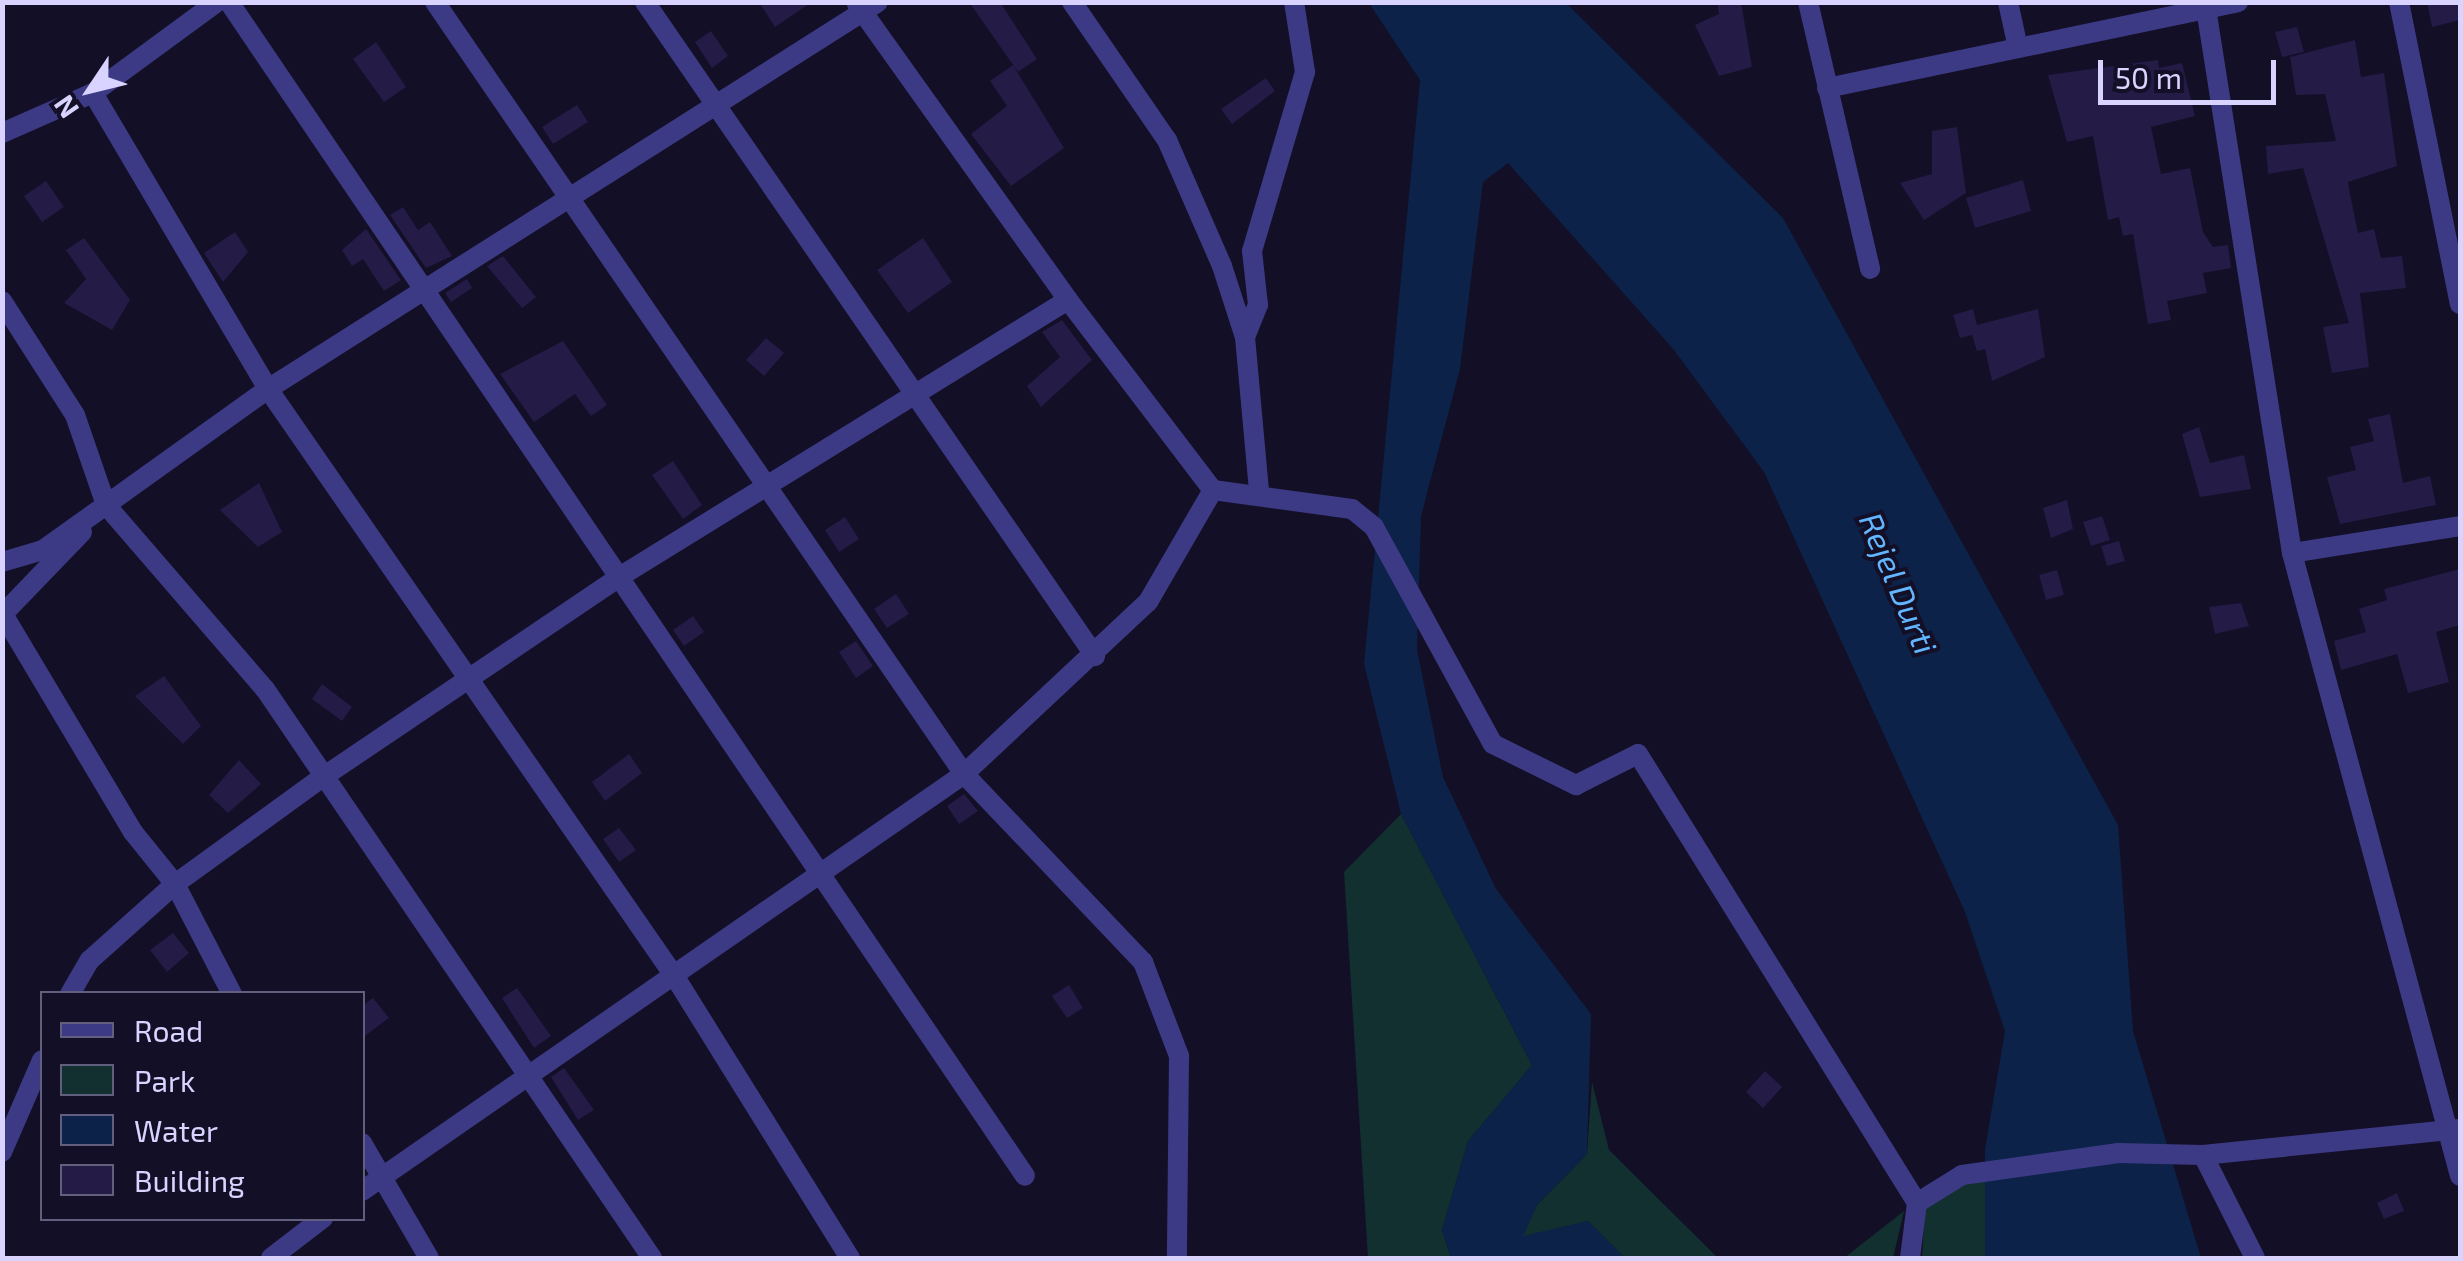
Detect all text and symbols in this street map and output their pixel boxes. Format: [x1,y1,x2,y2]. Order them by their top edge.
north arrow [40,40,140,140]
scale bar [2103,40,2280,102]
text: 50 m [2115,59,2182,95]
text: N [46,89,85,125]
water label: Rejel Durti [1852,506,1946,660]
legend [40,991,365,1221]
text: Road [134,1012,203,1048]
text: Park [134,1062,195,1098]
text: Water [134,1112,218,1148]
text: Building [134,1162,245,1198]

